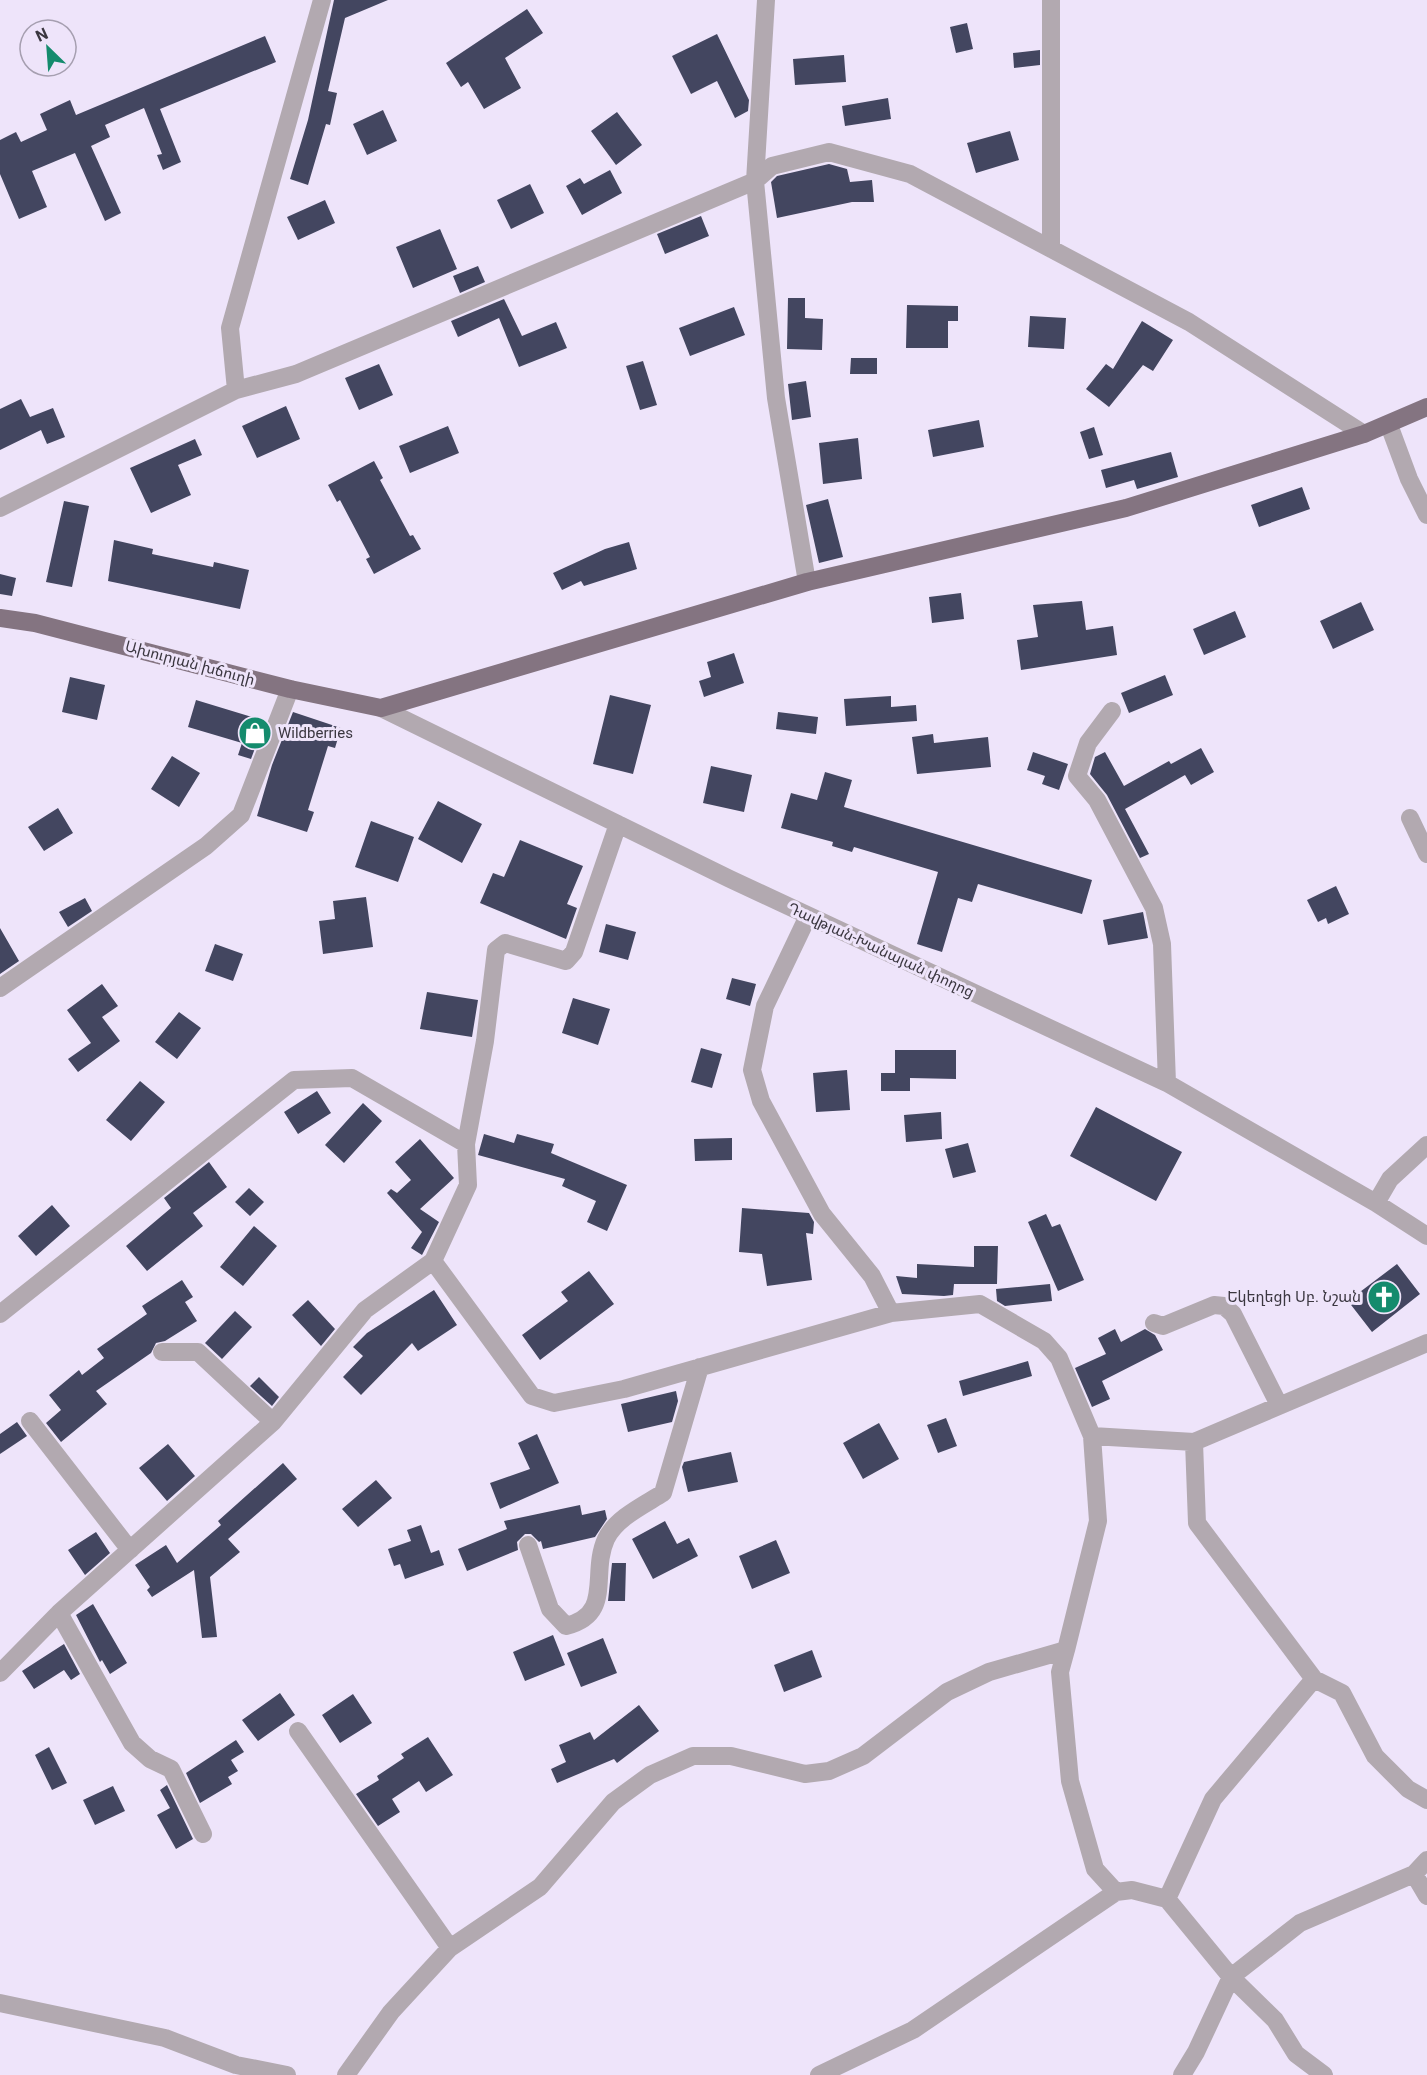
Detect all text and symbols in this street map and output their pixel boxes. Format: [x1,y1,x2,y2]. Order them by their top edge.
north arrow [18,18,78,78]
text: N [33,24,51,46]
street label: Ախուրյան խճուղի [123,637,257,689]
shop icon: Wildberries [237,715,273,751]
place label: Wildberries [278,724,353,742]
street label: Դավթյան-Խանայան փողոց [785,899,977,1001]
church icon: Եկեղեցի Սբ. Նշան [1366,1279,1402,1315]
place label: Եկեղեցի Սբ. Նշան [1227,1288,1361,1306]

